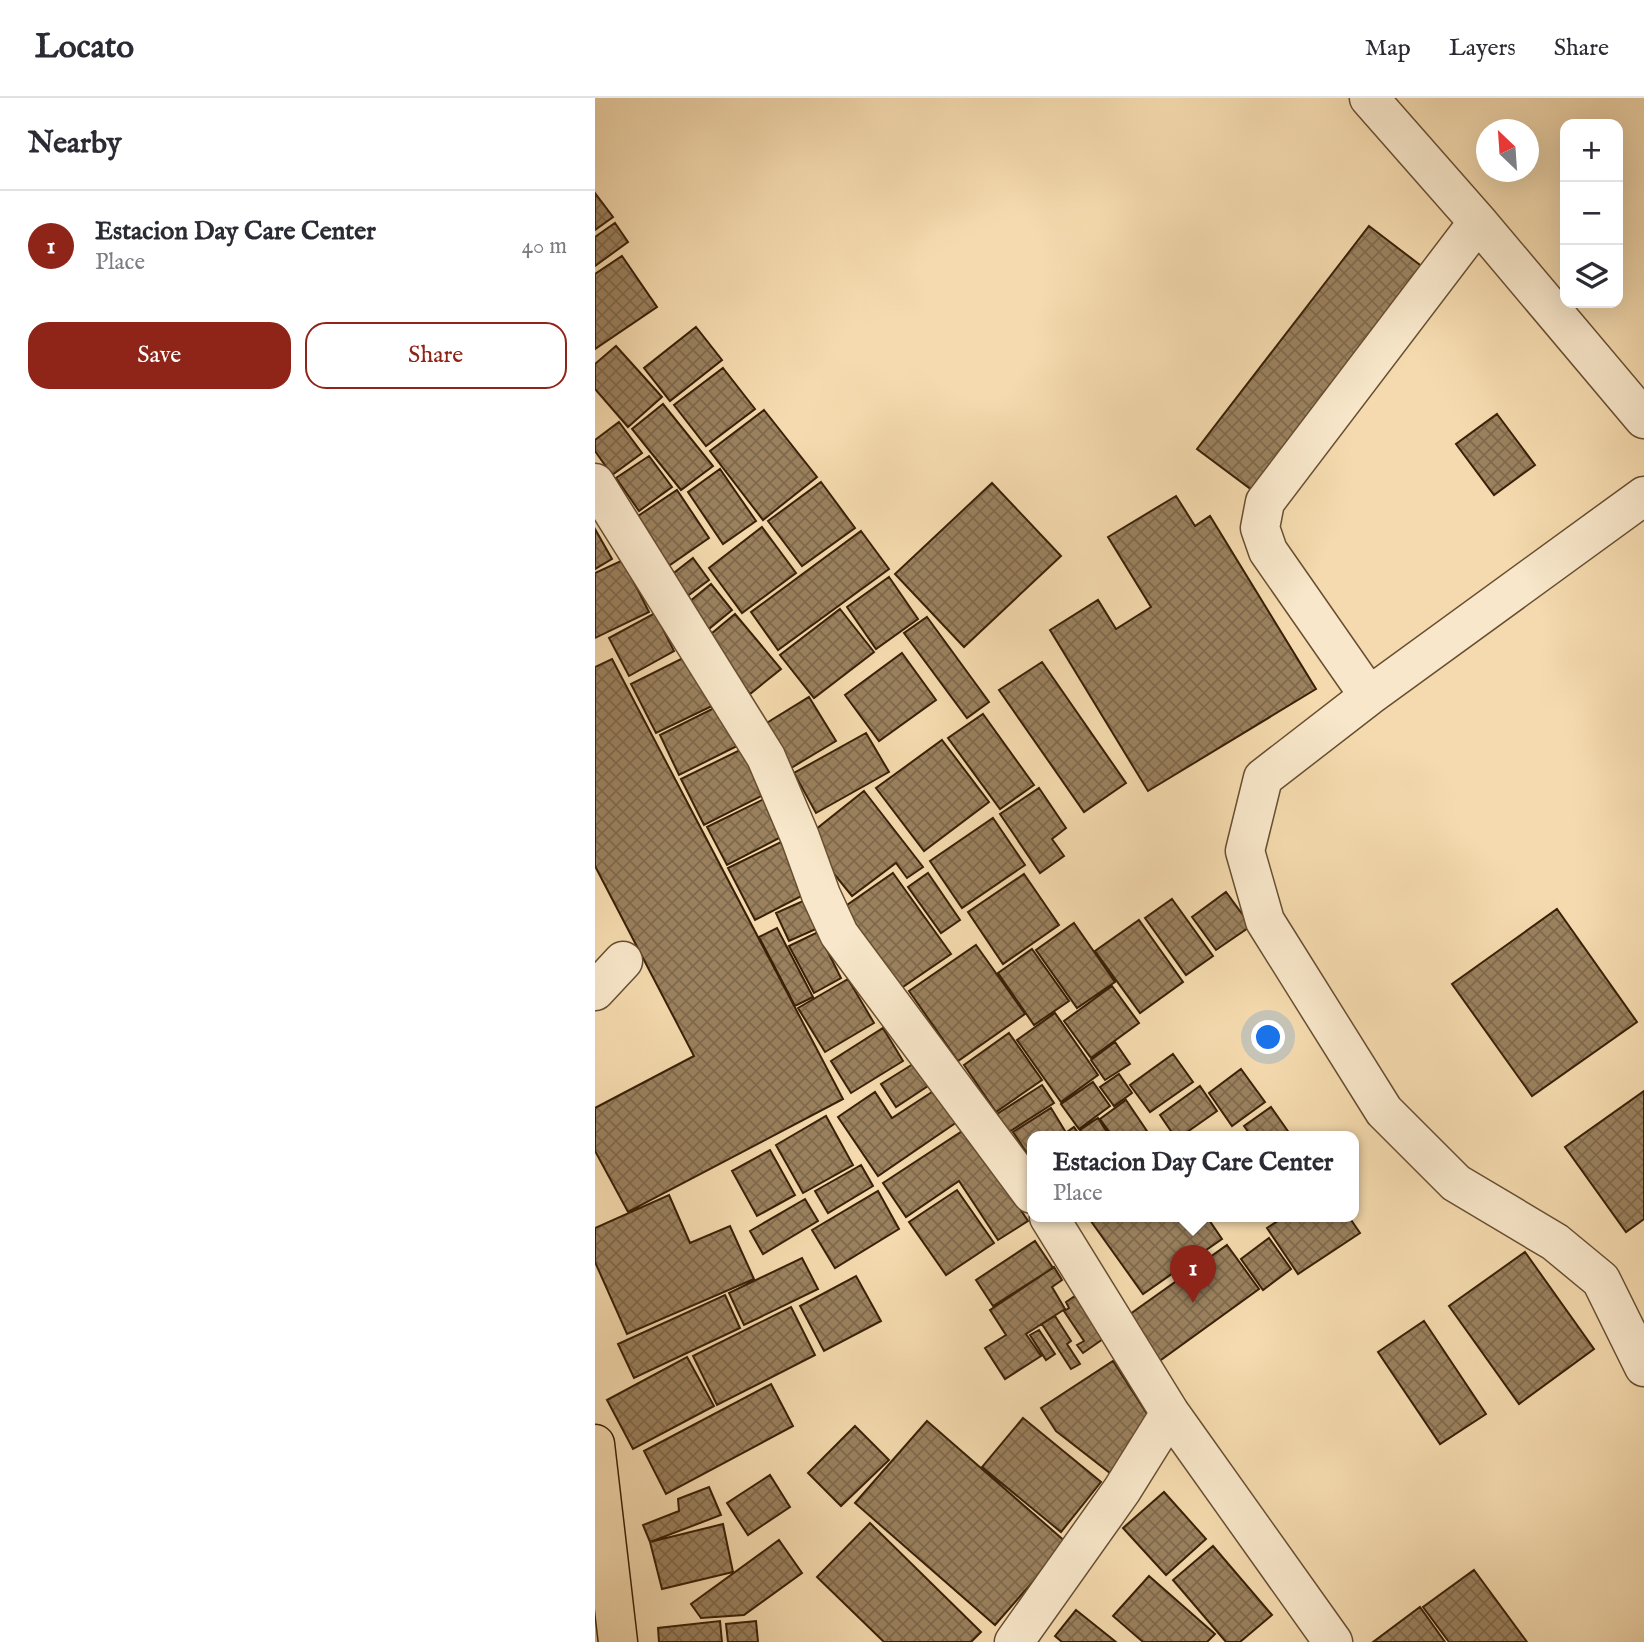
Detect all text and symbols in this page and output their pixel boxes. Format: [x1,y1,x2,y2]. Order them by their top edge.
text: Locato [35,27,134,69]
text: Map [1365,33,1411,64]
text: Layers [1449,33,1516,64]
text: Share [1554,33,1609,64]
north arrow [1476,119,1539,182]
map controls [1560,119,1623,308]
button: + [1560,119,1623,182]
text: Nearby [28,125,121,163]
button: − [1560,182,1623,245]
text: Estacion Day Care Center [95,215,376,248]
text: 1 [47,232,55,261]
text: 40 m [522,232,567,261]
button: layers [1560,245,1623,308]
text: Place [95,248,145,277]
button: Save [28,322,291,389]
button: Share [305,322,567,389]
your location [1251,1020,1285,1054]
popup [1027,1131,1359,1222]
text: Estacion Day Care Center [1053,1146,1333,1179]
text: Place [1053,1179,1103,1208]
pin: 1 [1170,1245,1216,1303]

